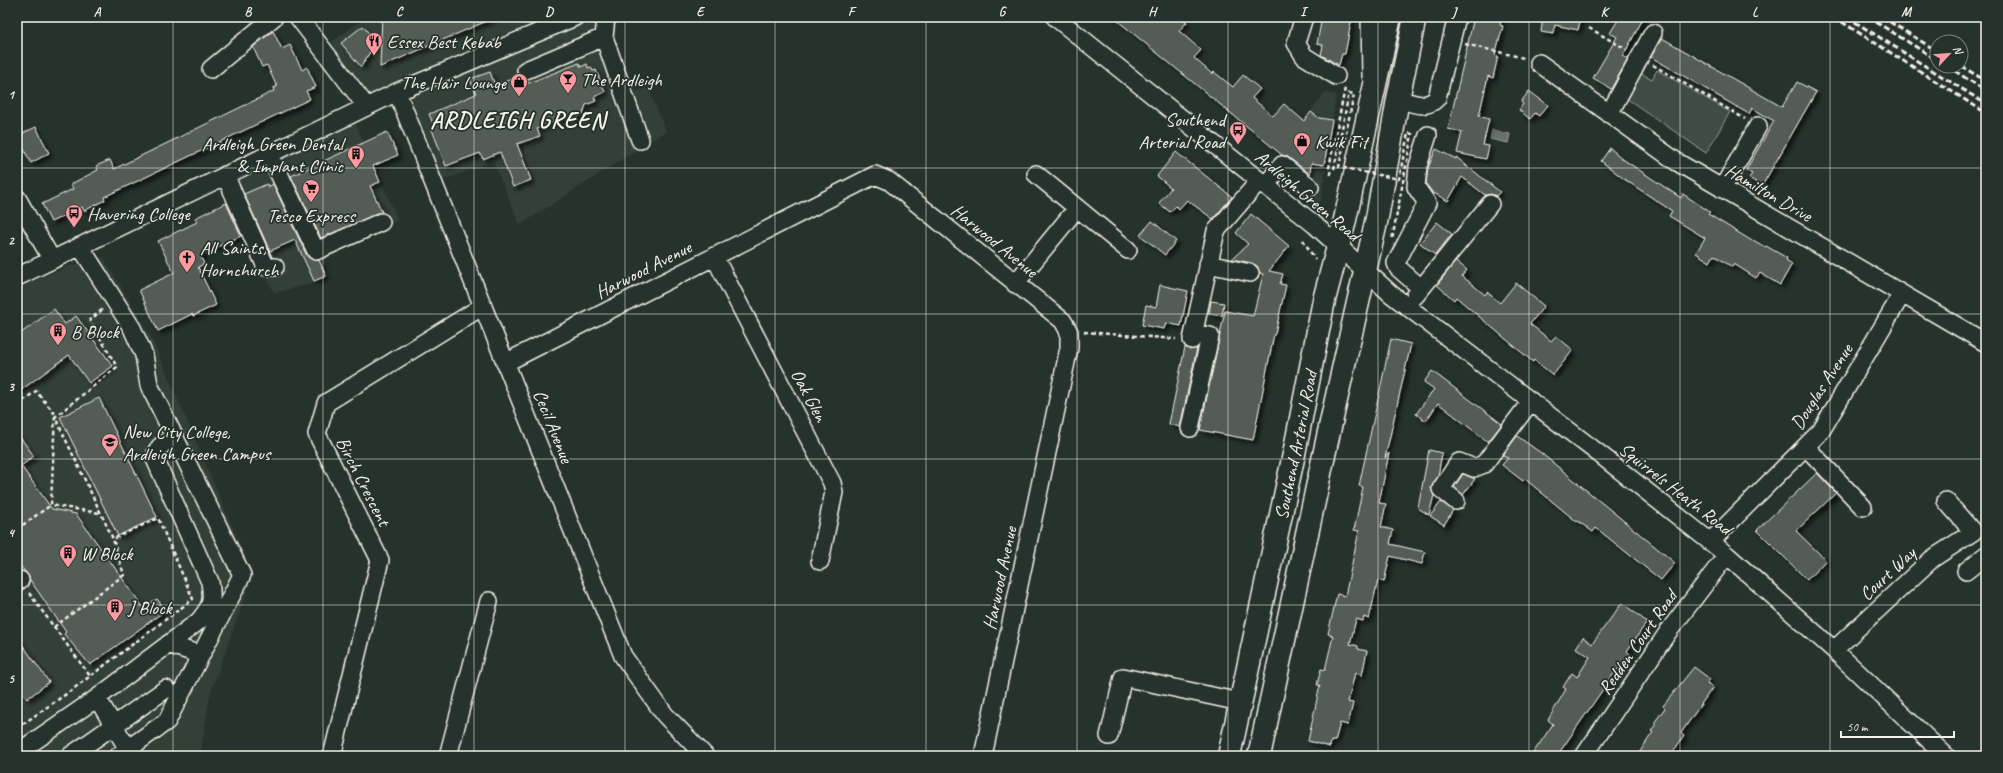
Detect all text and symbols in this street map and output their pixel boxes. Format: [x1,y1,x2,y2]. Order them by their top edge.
text: A [94,4,102,20]
text: B [245,4,253,20]
text: C [396,4,404,20]
text: D [545,4,554,20]
text: E [697,4,706,20]
text: F [848,4,857,20]
text: G [999,4,1007,20]
text: H [1148,4,1158,20]
text: I [1300,4,1309,20]
text: J [1451,4,1458,20]
text: K [1601,4,1611,20]
text: L [1752,4,1759,20]
text: M [1901,4,1912,20]
place label: Essex Best Kebab [387,30,502,54]
restaurant icon: Essex Best Kebab [364,31,384,56]
north arrow [1929,34,1969,74]
text: N [1950,43,1967,58]
place label: The Ardleigh [581,68,662,92]
bar icon: The Ardleigh [558,69,578,94]
place label: The Hair Lounge [401,71,508,95]
shop icon: The Hair Lounge [509,72,529,97]
text: 1 [8,87,16,103]
district label: ARDLEIGH GREEN [430,106,608,135]
place label: Southend Arterial Road [1139,108,1229,154]
bus stop icon: Southend Arterial Road [1228,120,1248,145]
place label: Kwik Fit [1315,130,1370,154]
shop icon: Kwik Fit [1292,131,1312,156]
place label: Ardleigh Green Dental & Implant Clinic [202,132,347,178]
building icon: Ardleigh Green Dental & Implant Clinic [346,144,366,169]
street label: Ardleigh Green Road [1250,145,1367,249]
street label: Hamilton Drive [1721,158,1818,228]
supermarket icon: Tesco Express [301,178,321,203]
street label: Harwood Avenue [946,198,1044,284]
place label: Havering College [87,202,191,226]
bus stop icon: Havering College [64,203,84,228]
place label: Tesco Express [267,204,357,228]
text: 2 [8,233,15,249]
street label: Harwood Avenue [591,235,697,304]
place label: All Saints, Hornchurch [200,236,280,282]
church icon: All Saints, Hornchurch [177,248,197,273]
place label: B Block [71,320,121,344]
building icon: B Block [48,321,68,346]
street label: Douglas Avenue [1785,338,1859,434]
street label: Oak Glen [785,365,834,427]
street label: Southend Arterial Road [1269,366,1323,522]
text: 3 [8,379,15,395]
street label: Cecil Avenue [528,386,579,468]
place label: New City College, Ardleigh Green Campus [123,420,273,466]
school or university icon: New City College, Ardleigh Green Campus [100,432,120,457]
street label: Birch Crescent [330,433,397,532]
street label: Squirrels Heath Road [1614,437,1739,542]
street label: Harwood Avenue [977,523,1023,632]
text: 4 [8,525,16,541]
street label: Court Way [1854,541,1922,606]
place label: W Block [81,542,135,566]
building icon: W Block [58,543,78,568]
street label: Redden Court Road [1593,584,1684,700]
place label: J Block [127,596,174,620]
building icon: J Block [105,597,125,622]
text: 5 [8,671,15,687]
scale bar [1841,713,1954,739]
text: 50 m [1847,719,1869,735]

